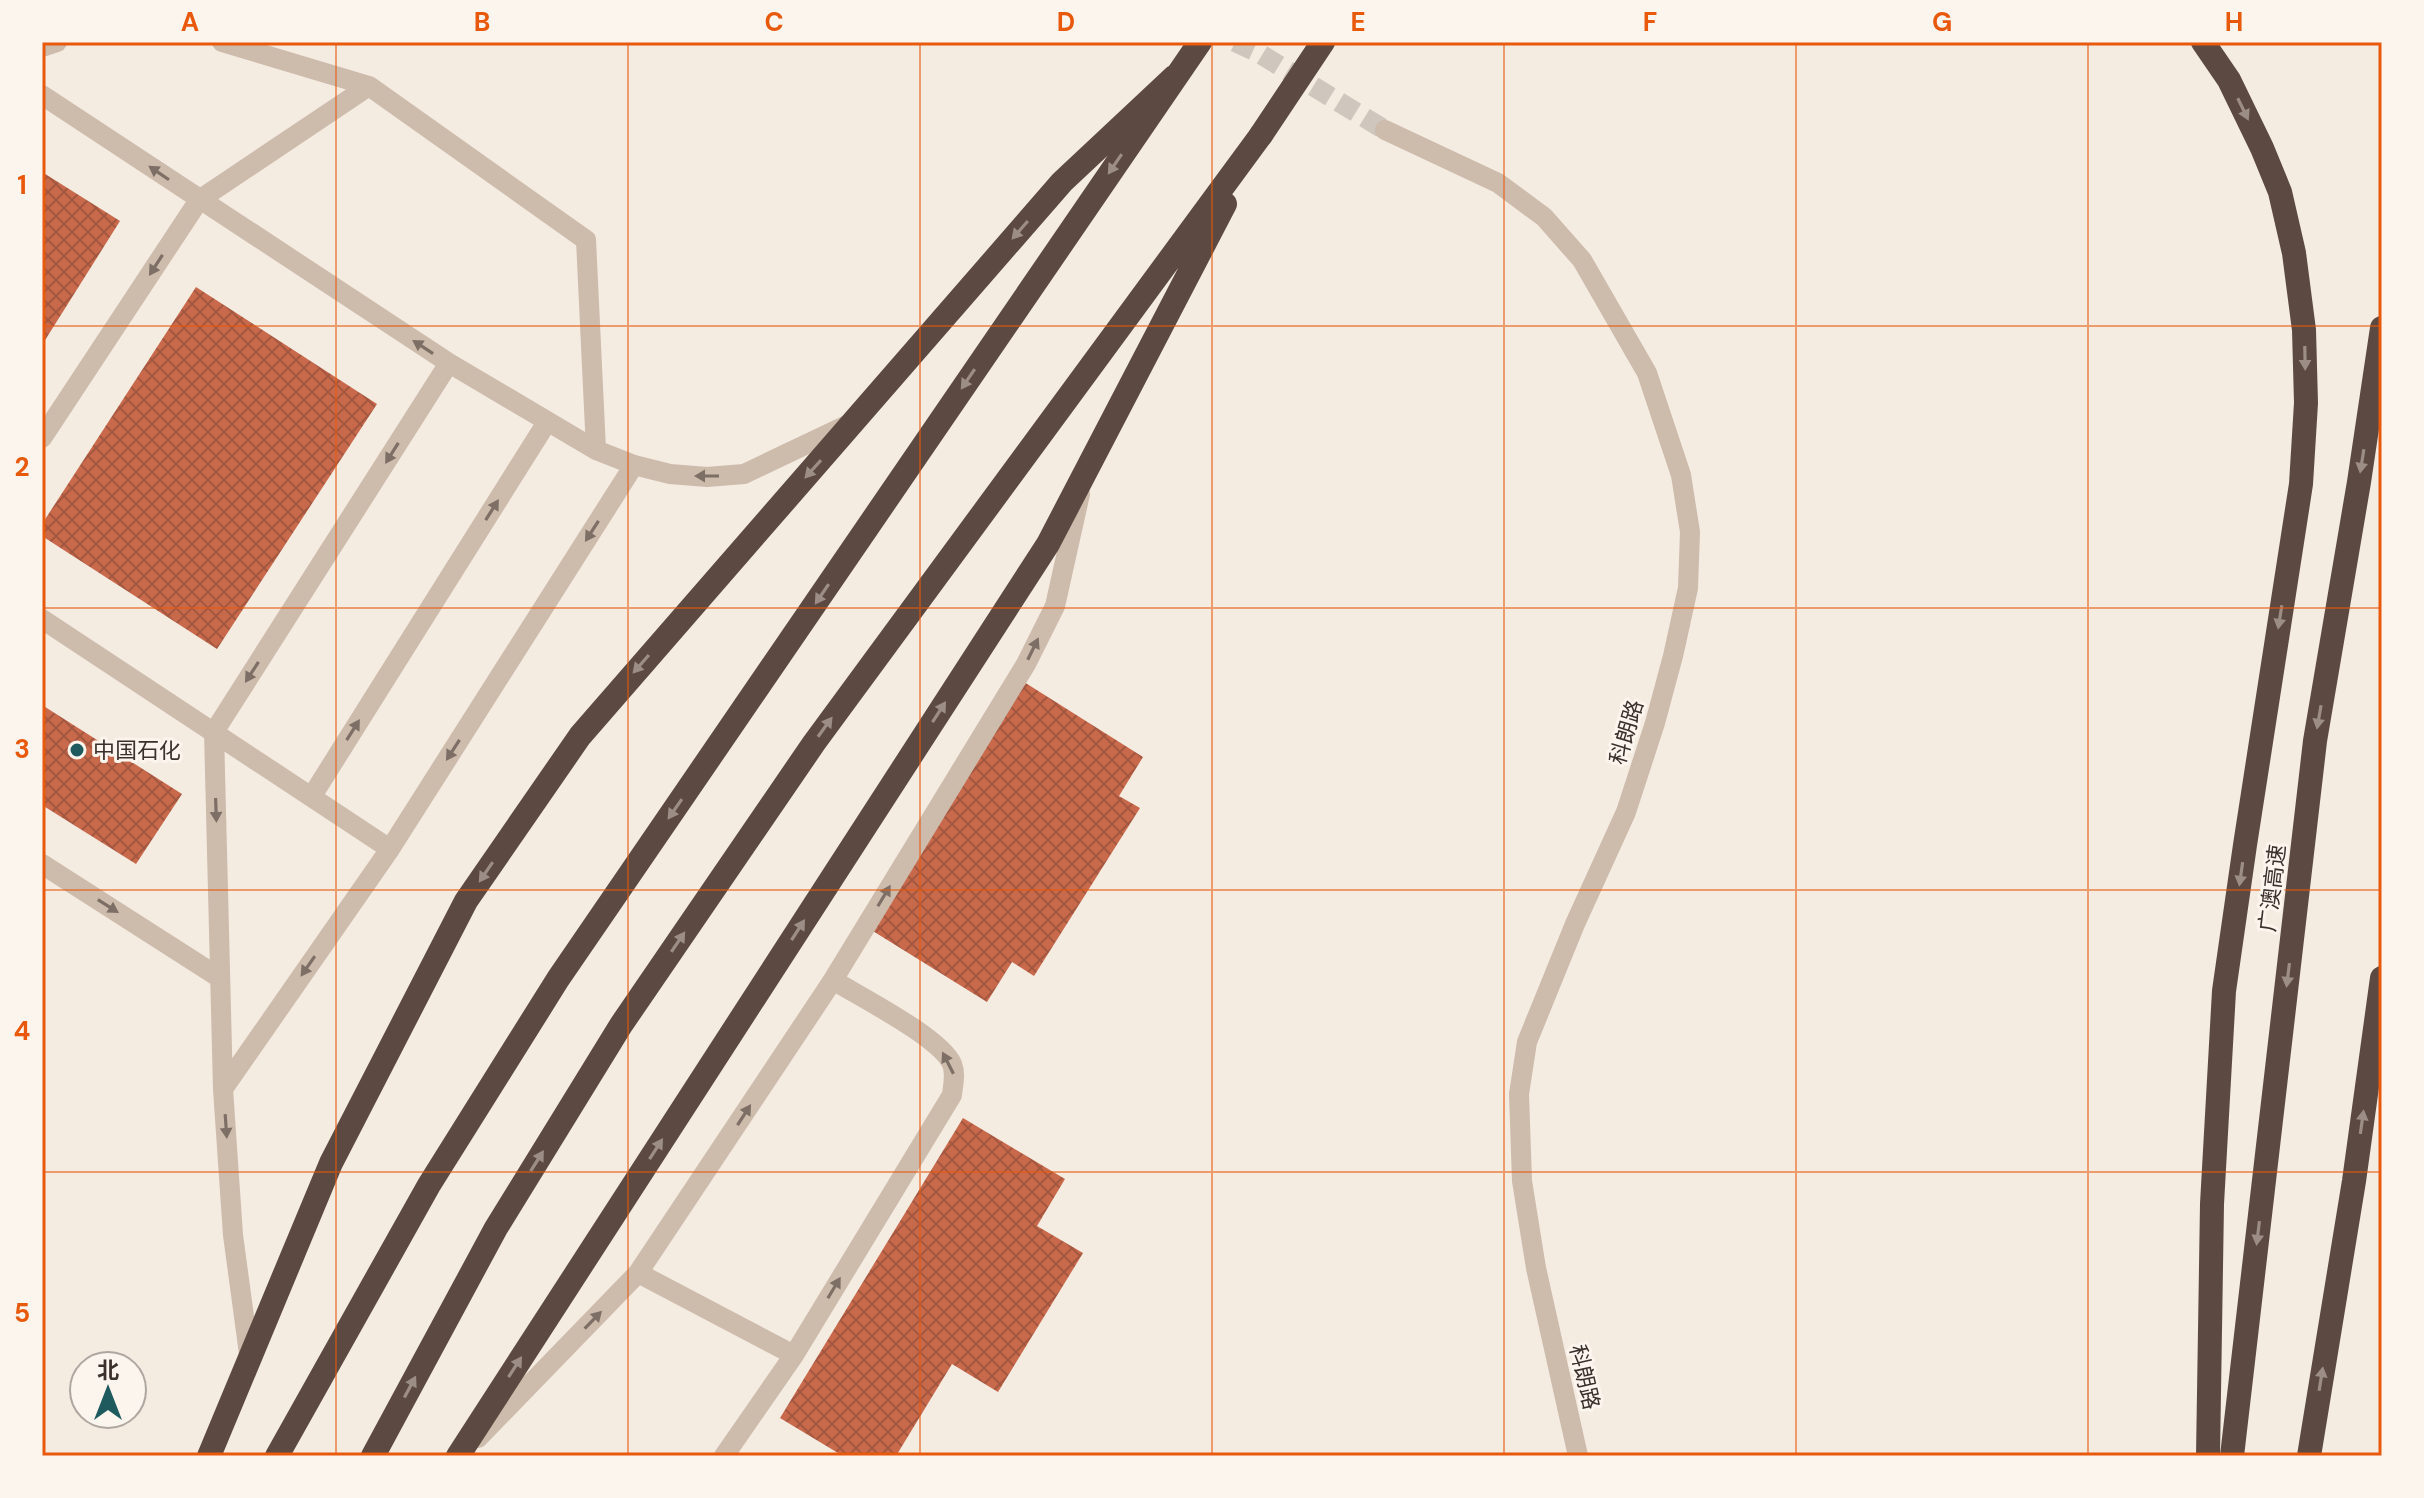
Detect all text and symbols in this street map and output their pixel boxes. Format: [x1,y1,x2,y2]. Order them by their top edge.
text: A [181,5,199,39]
text: B [474,5,490,39]
text: C [764,5,784,39]
text: D [1057,5,1075,39]
text: E [1350,5,1366,39]
text: F [1643,5,1657,39]
text: G [1932,5,1952,39]
text: H [2225,5,2243,39]
one-way arrow [2236,97,2249,120]
one-way arrow [1108,154,1123,175]
one-way arrow [149,166,170,181]
text: 1 [17,168,27,202]
one-way arrow [1012,220,1029,240]
one-way arrow [149,254,164,276]
one-way arrow [413,339,434,354]
one-way arrow [2298,346,2311,371]
one-way arrow [961,369,976,390]
one-way arrow [386,442,400,464]
one-way arrow [2355,448,2368,473]
text: 2 [14,450,30,484]
one-way arrow [804,459,822,479]
one-way arrow [694,470,719,482]
one-way arrow [484,499,498,521]
one-way arrow [586,520,600,542]
one-way arrow [815,584,830,605]
one-way arrow [2273,604,2286,629]
one-way arrow [1026,638,1040,661]
one-way arrow [633,654,650,674]
one-way arrow [246,661,260,683]
street label: 科朗路 [1603,696,1650,768]
one-way arrow [931,701,945,723]
one-way arrow [2312,705,2325,730]
one-way arrow [817,717,832,738]
one-way arrow [346,719,360,741]
text: 3 [14,732,30,766]
place label: 中国石化 [93,736,181,765]
one-way arrow [446,739,460,761]
marker: 中国石化 [68,741,86,759]
one-way arrow [210,798,222,823]
one-way arrow [668,798,683,819]
street label: 广澳高速 [2253,843,2292,934]
one-way arrow [479,862,494,883]
one-way arrow [2234,862,2247,887]
one-way arrow [877,885,891,907]
one-way arrow [97,899,119,913]
one-way arrow [790,920,805,941]
one-way arrow [670,931,685,952]
one-way arrow [301,956,316,977]
one-way arrow [2281,963,2294,988]
text: 4 [14,1014,30,1048]
one-way arrow [941,1051,955,1074]
one-way arrow [737,1104,751,1126]
one-way arrow [2356,1109,2369,1134]
one-way arrow [220,1114,233,1139]
one-way arrow [649,1138,664,1159]
one-way arrow [530,1150,545,1171]
one-way arrow [2252,1221,2265,1246]
one-way arrow [827,1277,841,1299]
text: 5 [14,1296,30,1330]
one-way arrow [583,1311,602,1330]
street label: 科朗路 [1563,1342,1606,1413]
north arrow [68,1350,148,1430]
text: 北 [97,1356,119,1385]
one-way arrow [508,1356,522,1378]
one-way arrow [2315,1366,2328,1391]
one-way arrow [404,1376,417,1399]

